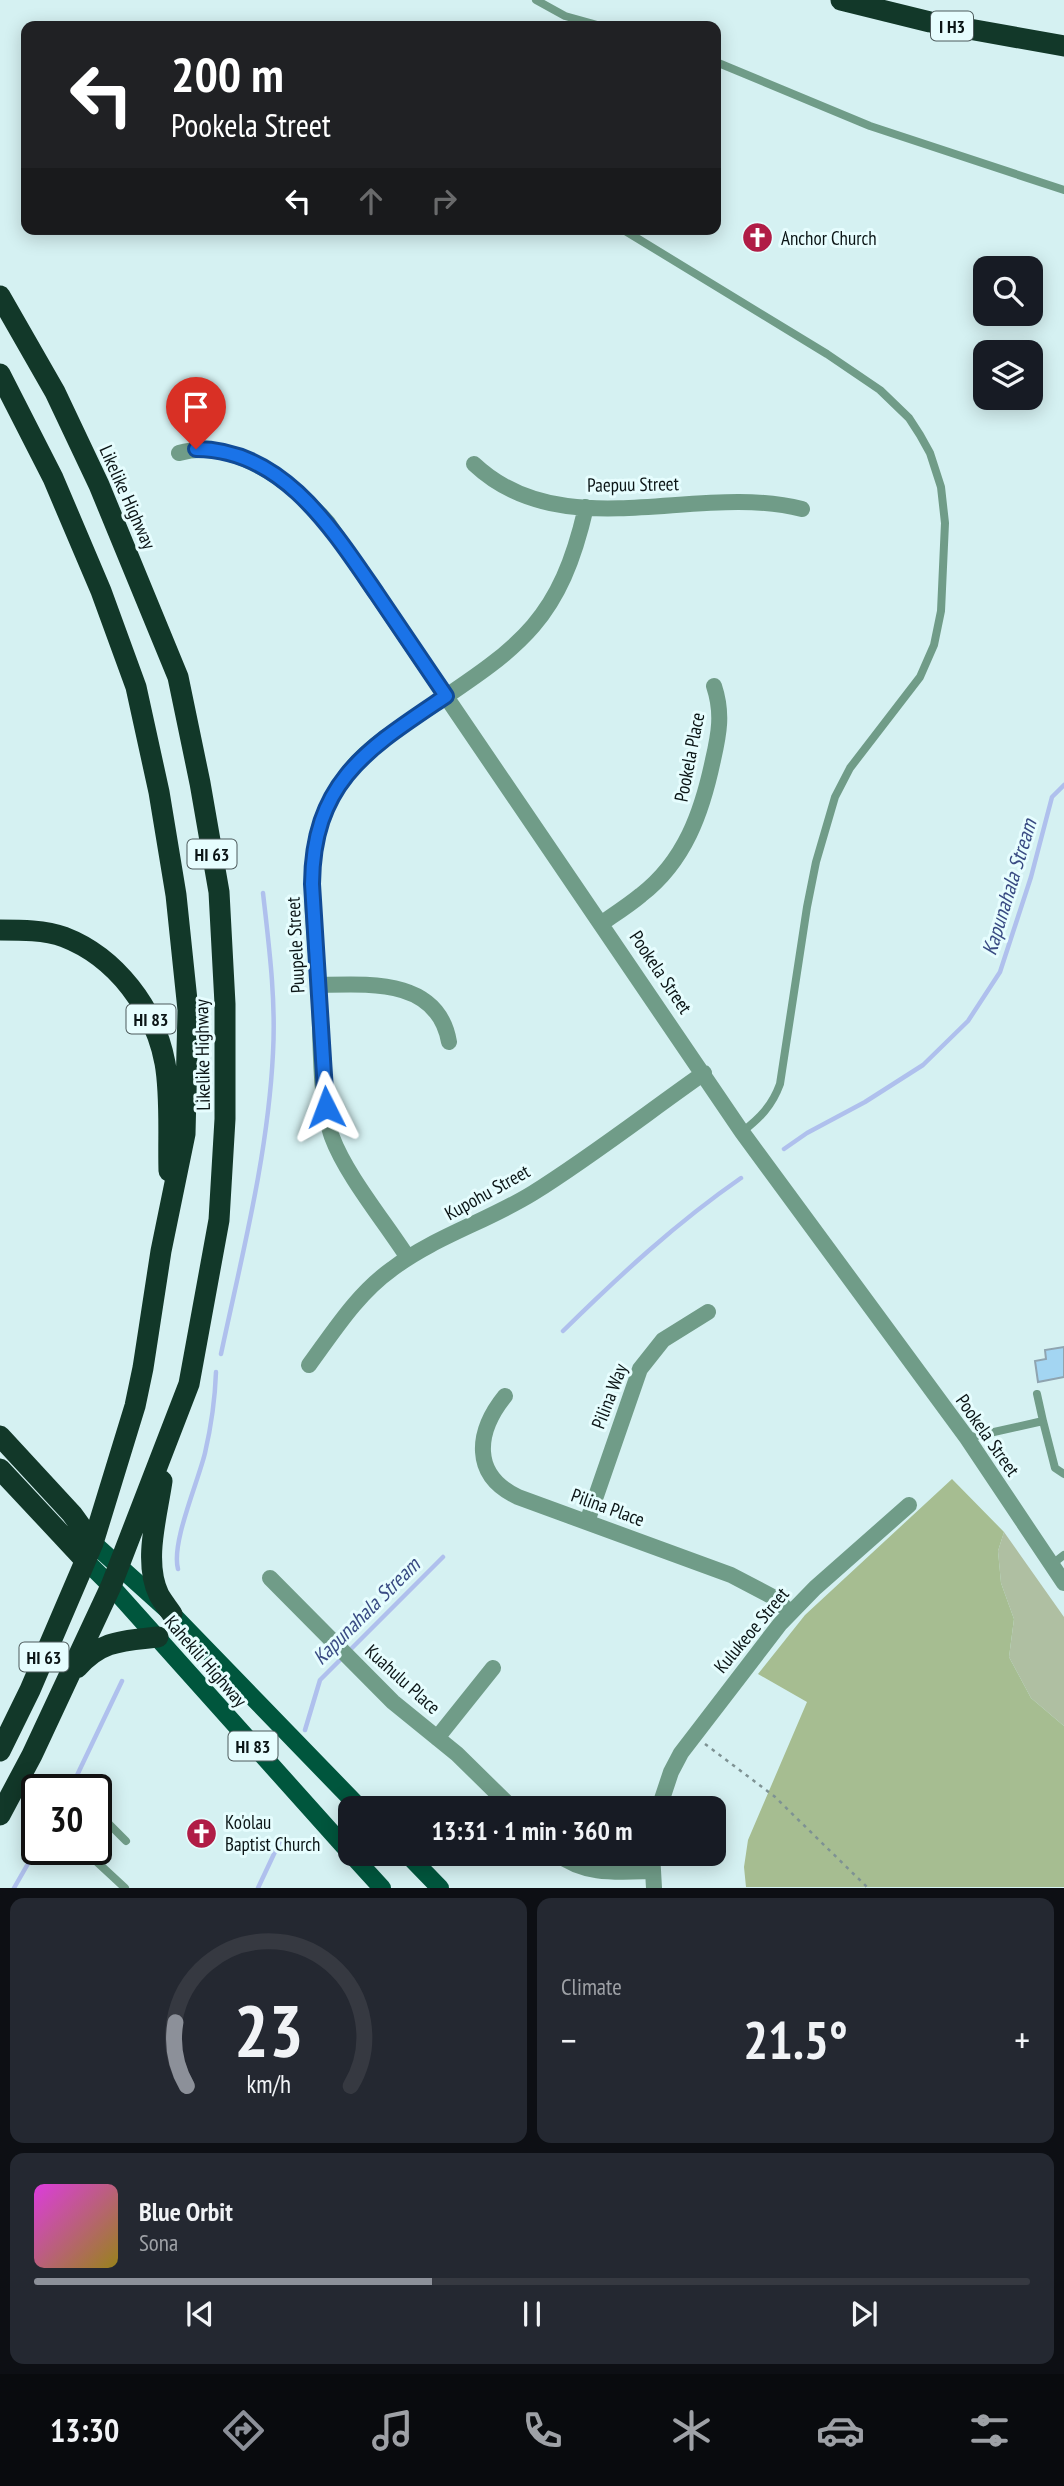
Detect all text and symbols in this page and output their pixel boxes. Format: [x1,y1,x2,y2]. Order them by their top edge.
road number: I H3 [931,12,973,41]
text: 200 m [171,42,284,106]
icon: left [56,49,147,140]
text: Pookela Street [171,104,331,146]
icon: left [279,182,317,220]
icon: ahead [352,182,390,220]
icon: right [425,182,463,220]
church icon: Anchor Church [741,221,775,255]
place label: Anchor Church [781,226,877,250]
map controls [973,256,1043,410]
button: search [973,256,1043,326]
button: layers [973,340,1043,410]
pin [166,377,226,449]
icon: arrive [177,388,215,426]
street label: Likelike Highway [94,441,162,554]
street label: Paepuu Street [587,471,680,497]
street label: Pookela Place [669,710,709,804]
water label: Kapunahala Stream [976,814,1043,958]
road number: HI 63 [188,840,236,868]
street label: Puupele Street [280,896,310,994]
street label: Pookela Street [625,926,698,1019]
street label: Likelike Highway [189,998,215,1111]
road number: HI 83 [127,1004,176,1034]
position arrow [289,1070,363,1144]
street label: Kupohu Street [440,1158,534,1225]
street label: Pilina Way [586,1359,633,1432]
street label: Pookela Street [951,1389,1025,1481]
street label: Pilina Place [568,1483,648,1531]
water label: Kapunahala Stream [307,1551,426,1670]
street label: Kulukeoe Street [708,1582,794,1678]
street label: Kahekili Highway [160,1610,253,1712]
street label: Kuahulu Place [360,1639,446,1719]
road number: HI 63 [20,1642,68,1672]
road number: HI 83 [229,1731,278,1760]
speed limit sign: 30 [21,1774,112,1865]
place label: Ko'olau Baptist Church [225,1810,320,1856]
text: 13:31 · 1 min · 360 m [432,1814,632,1847]
church icon: Ko'olau Baptist Church [185,1816,219,1850]
text: Climate [561,1972,622,2001]
text: 23 [234,1983,303,2077]
text: 21.5° [743,2006,848,2073]
text: − [561,2015,577,2064]
text: + [1014,2015,1030,2064]
text: km/h [246,2068,291,2100]
text: Blue Orbit [139,2195,233,2228]
text: Sona [139,2228,178,2257]
icon: previous [181,2295,219,2333]
icon: pause [513,2295,551,2333]
icon: next [845,2295,883,2333]
icon: directions [219,2406,268,2455]
icon: music [368,2406,417,2455]
icon: phone [518,2406,567,2455]
icon: climate [667,2406,716,2455]
icon: car [816,2406,865,2455]
icon: filters [965,2406,1014,2455]
text: 13:30 [50,2409,119,2451]

